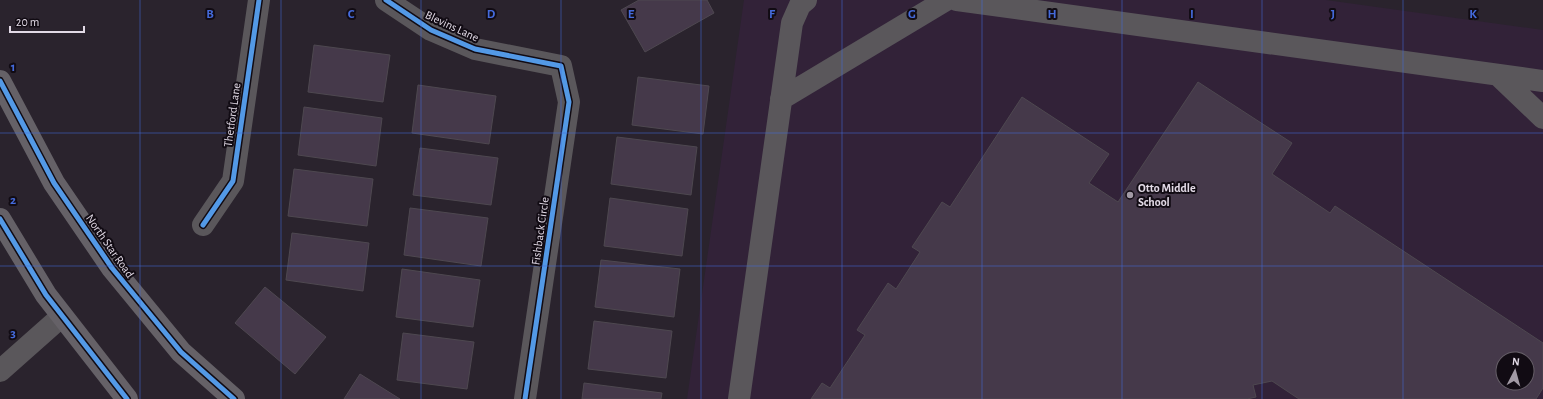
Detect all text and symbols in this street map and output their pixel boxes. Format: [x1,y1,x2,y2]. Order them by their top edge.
scale bar [10,8,84,34]
text: B [206,8,214,21]
text: C [348,8,355,21]
street label: Blevins Lane [423,8,481,44]
text: D [487,8,496,21]
text: E [628,8,635,21]
text: F [769,8,776,21]
text: G [908,8,916,21]
text: H [1047,8,1057,21]
text: I [1190,8,1194,21]
text: J [1331,8,1335,21]
text: K [1469,8,1477,21]
text: 20 m [16,16,39,28]
text: 1 [11,61,15,74]
street label: Thetford Lane [222,82,242,148]
place label: Otto Middle School [1138,182,1196,208]
marker: Otto Middle School [1125,190,1135,200]
text: 2 [10,194,16,207]
street label: Fishback Circle [529,196,551,266]
street label: North Star Road [84,212,136,280]
text: 3 [10,327,16,340]
north arrow [1495,351,1535,391]
text: N [1512,356,1520,367]

